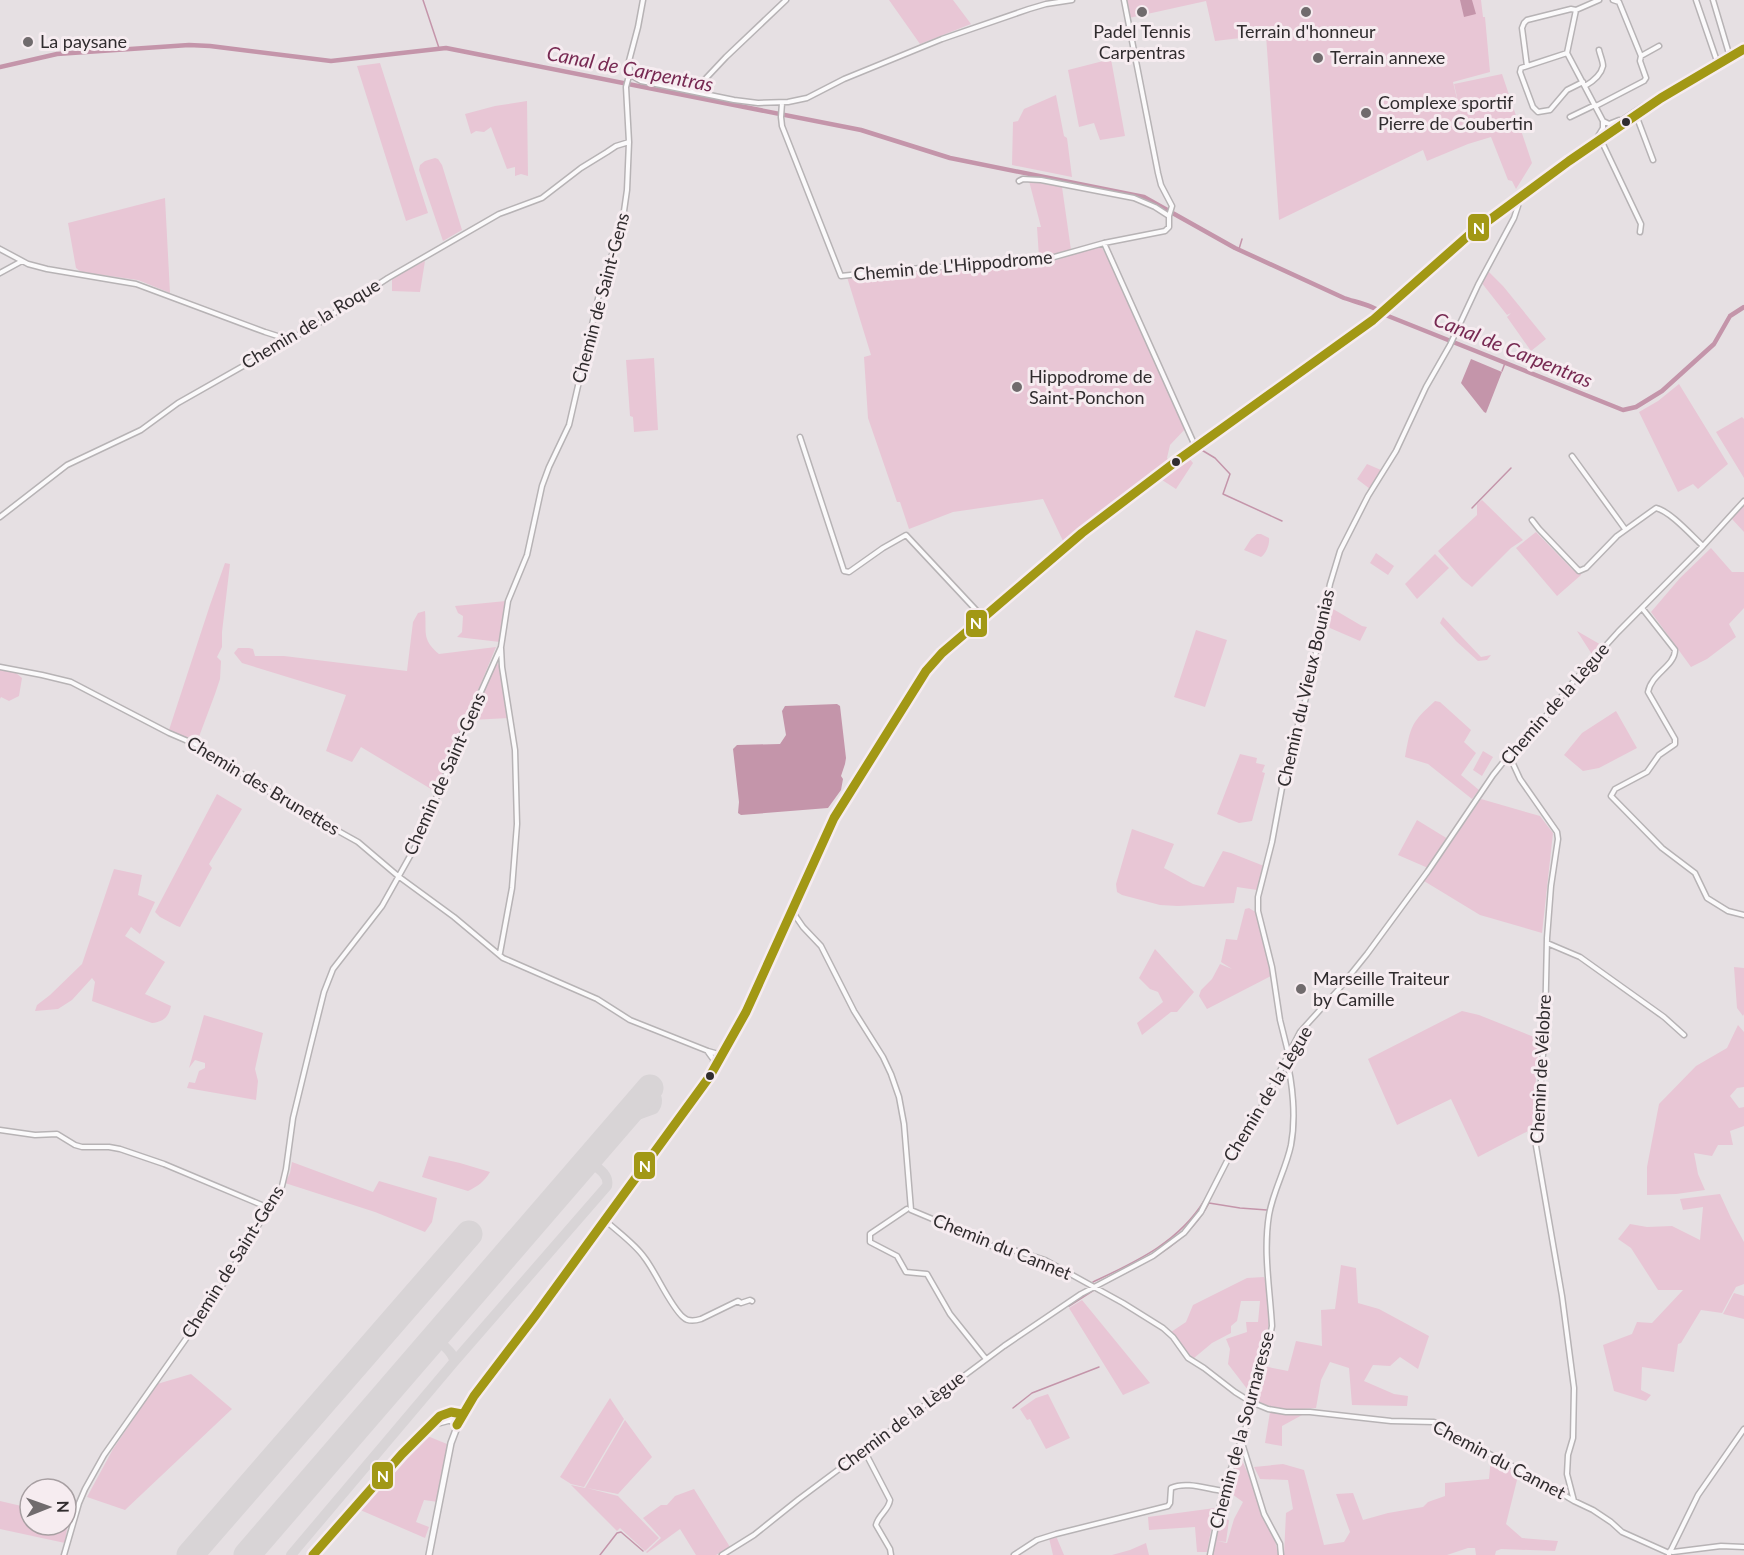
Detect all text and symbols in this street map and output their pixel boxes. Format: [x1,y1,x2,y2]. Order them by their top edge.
marker: Padel Tennis Carpentras [1135,5,1149,19]
marker: Terrain d'honneur [1299,5,1313,19]
place label: Padel Tennis Carpentras [1093,20,1191,63]
place label: Terrain d'honneur [1237,20,1376,42]
place label: La paysane [40,30,127,52]
marker: La paysane [21,35,35,49]
water label: Canal de Carpentras [545,40,715,96]
place label: Terrain annexe [1330,46,1445,68]
marker: Terrain annexe [1311,51,1325,65]
place label: Complexe sportif Pierre de Coubertin [1378,91,1533,134]
marker: Complexe sportif Pierre de Coubertin [1359,106,1373,120]
unlabelled marker [1620,116,1632,128]
street label: Chemin de Saint-Gens [567,210,633,386]
line badge: N [1467,213,1490,242]
text: N [1473,218,1485,237]
street label: Chemin de L'Hippodrome [852,245,1053,285]
street label: Chemin de la Roque [237,273,384,373]
water label: Canal de Carpentras [1431,306,1596,392]
place label: Hippodrome de Saint-Ponchon [1029,365,1152,408]
marker: Hippodrome de Saint-Ponchon [1010,380,1024,394]
unlabelled marker [1170,456,1182,468]
street label: Chemin du Vieux Bounias [1272,587,1338,789]
line badge: N [965,609,988,638]
text: N [970,613,982,632]
street label: Chemin de la Lègue [1495,638,1613,769]
street label: Chemin de Saint-Gens [398,689,490,858]
street label: Chemin des Brunettes [183,731,344,840]
place label: Marseille Traiteur by Camille [1313,967,1450,1010]
marker: Marseille Traiteur by Camille [1294,982,1308,996]
street label: Chemin de Vélobre [1525,994,1555,1144]
street label: Chemin de la Lègue [1218,1022,1316,1165]
unlabelled marker [704,1070,716,1082]
line badge: N [633,1151,656,1180]
text: N [639,1156,651,1175]
street label: Chemin de Saint-Gens [176,1181,288,1342]
street label: Chemin du Cannet [930,1208,1075,1284]
street label: Chemin de la Sournaresse [1204,1329,1278,1531]
street label: Chemin de la Lègue [832,1366,969,1476]
street label: Chemin du Cannet [1429,1415,1570,1504]
line badge: N [371,1461,394,1490]
text: N [377,1466,389,1485]
north arrow [18,1477,78,1537]
text: N [54,1500,73,1513]

